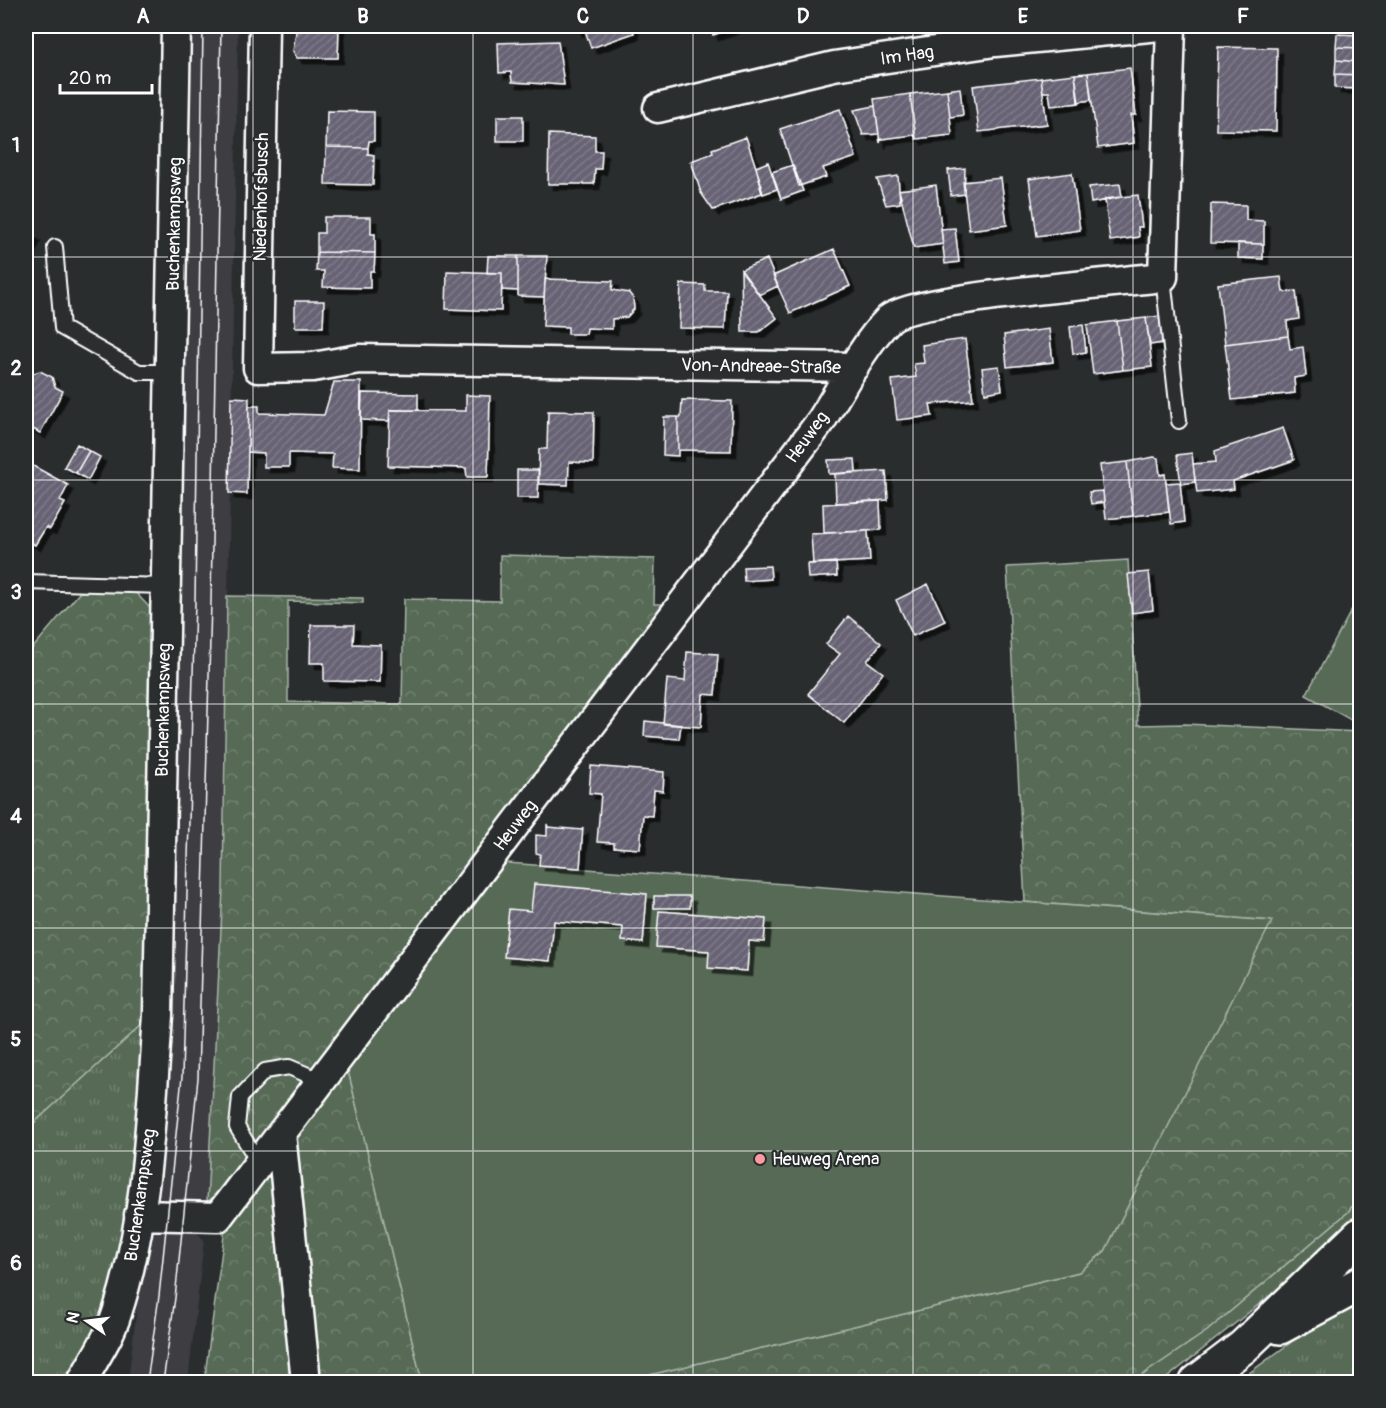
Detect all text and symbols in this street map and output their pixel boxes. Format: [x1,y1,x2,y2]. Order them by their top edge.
text: A [137,4,150,29]
text: B [357,4,369,29]
text: C [577,4,589,29]
text: D [797,4,810,29]
text: E [1018,4,1029,29]
text: F [1237,4,1249,29]
street label: Im Hag [879,40,935,71]
scale bar [60,57,152,95]
text: 20 m [69,67,111,90]
street label: Niedenhofsbusch [249,132,274,262]
text: 1 [12,133,20,158]
street label: Buchenkampsweg [162,157,187,291]
street label: Von-Andreae-Straße [681,354,841,379]
text: 2 [10,356,22,381]
street label: Heuweg [781,407,834,468]
text: 3 [10,580,22,605]
street label: Buchenkampsweg [151,643,176,777]
street label: Heuweg [489,795,542,856]
text: 4 [10,804,22,829]
text: 5 [11,1027,22,1052]
street label: Buchenkampsweg [120,1127,161,1263]
place label: Heuweg Arena [772,1148,879,1171]
marker: Heuweg Arena [753,1152,767,1166]
text: 6 [10,1251,22,1276]
north arrow [57,1291,117,1351]
text: N [62,1310,84,1325]

